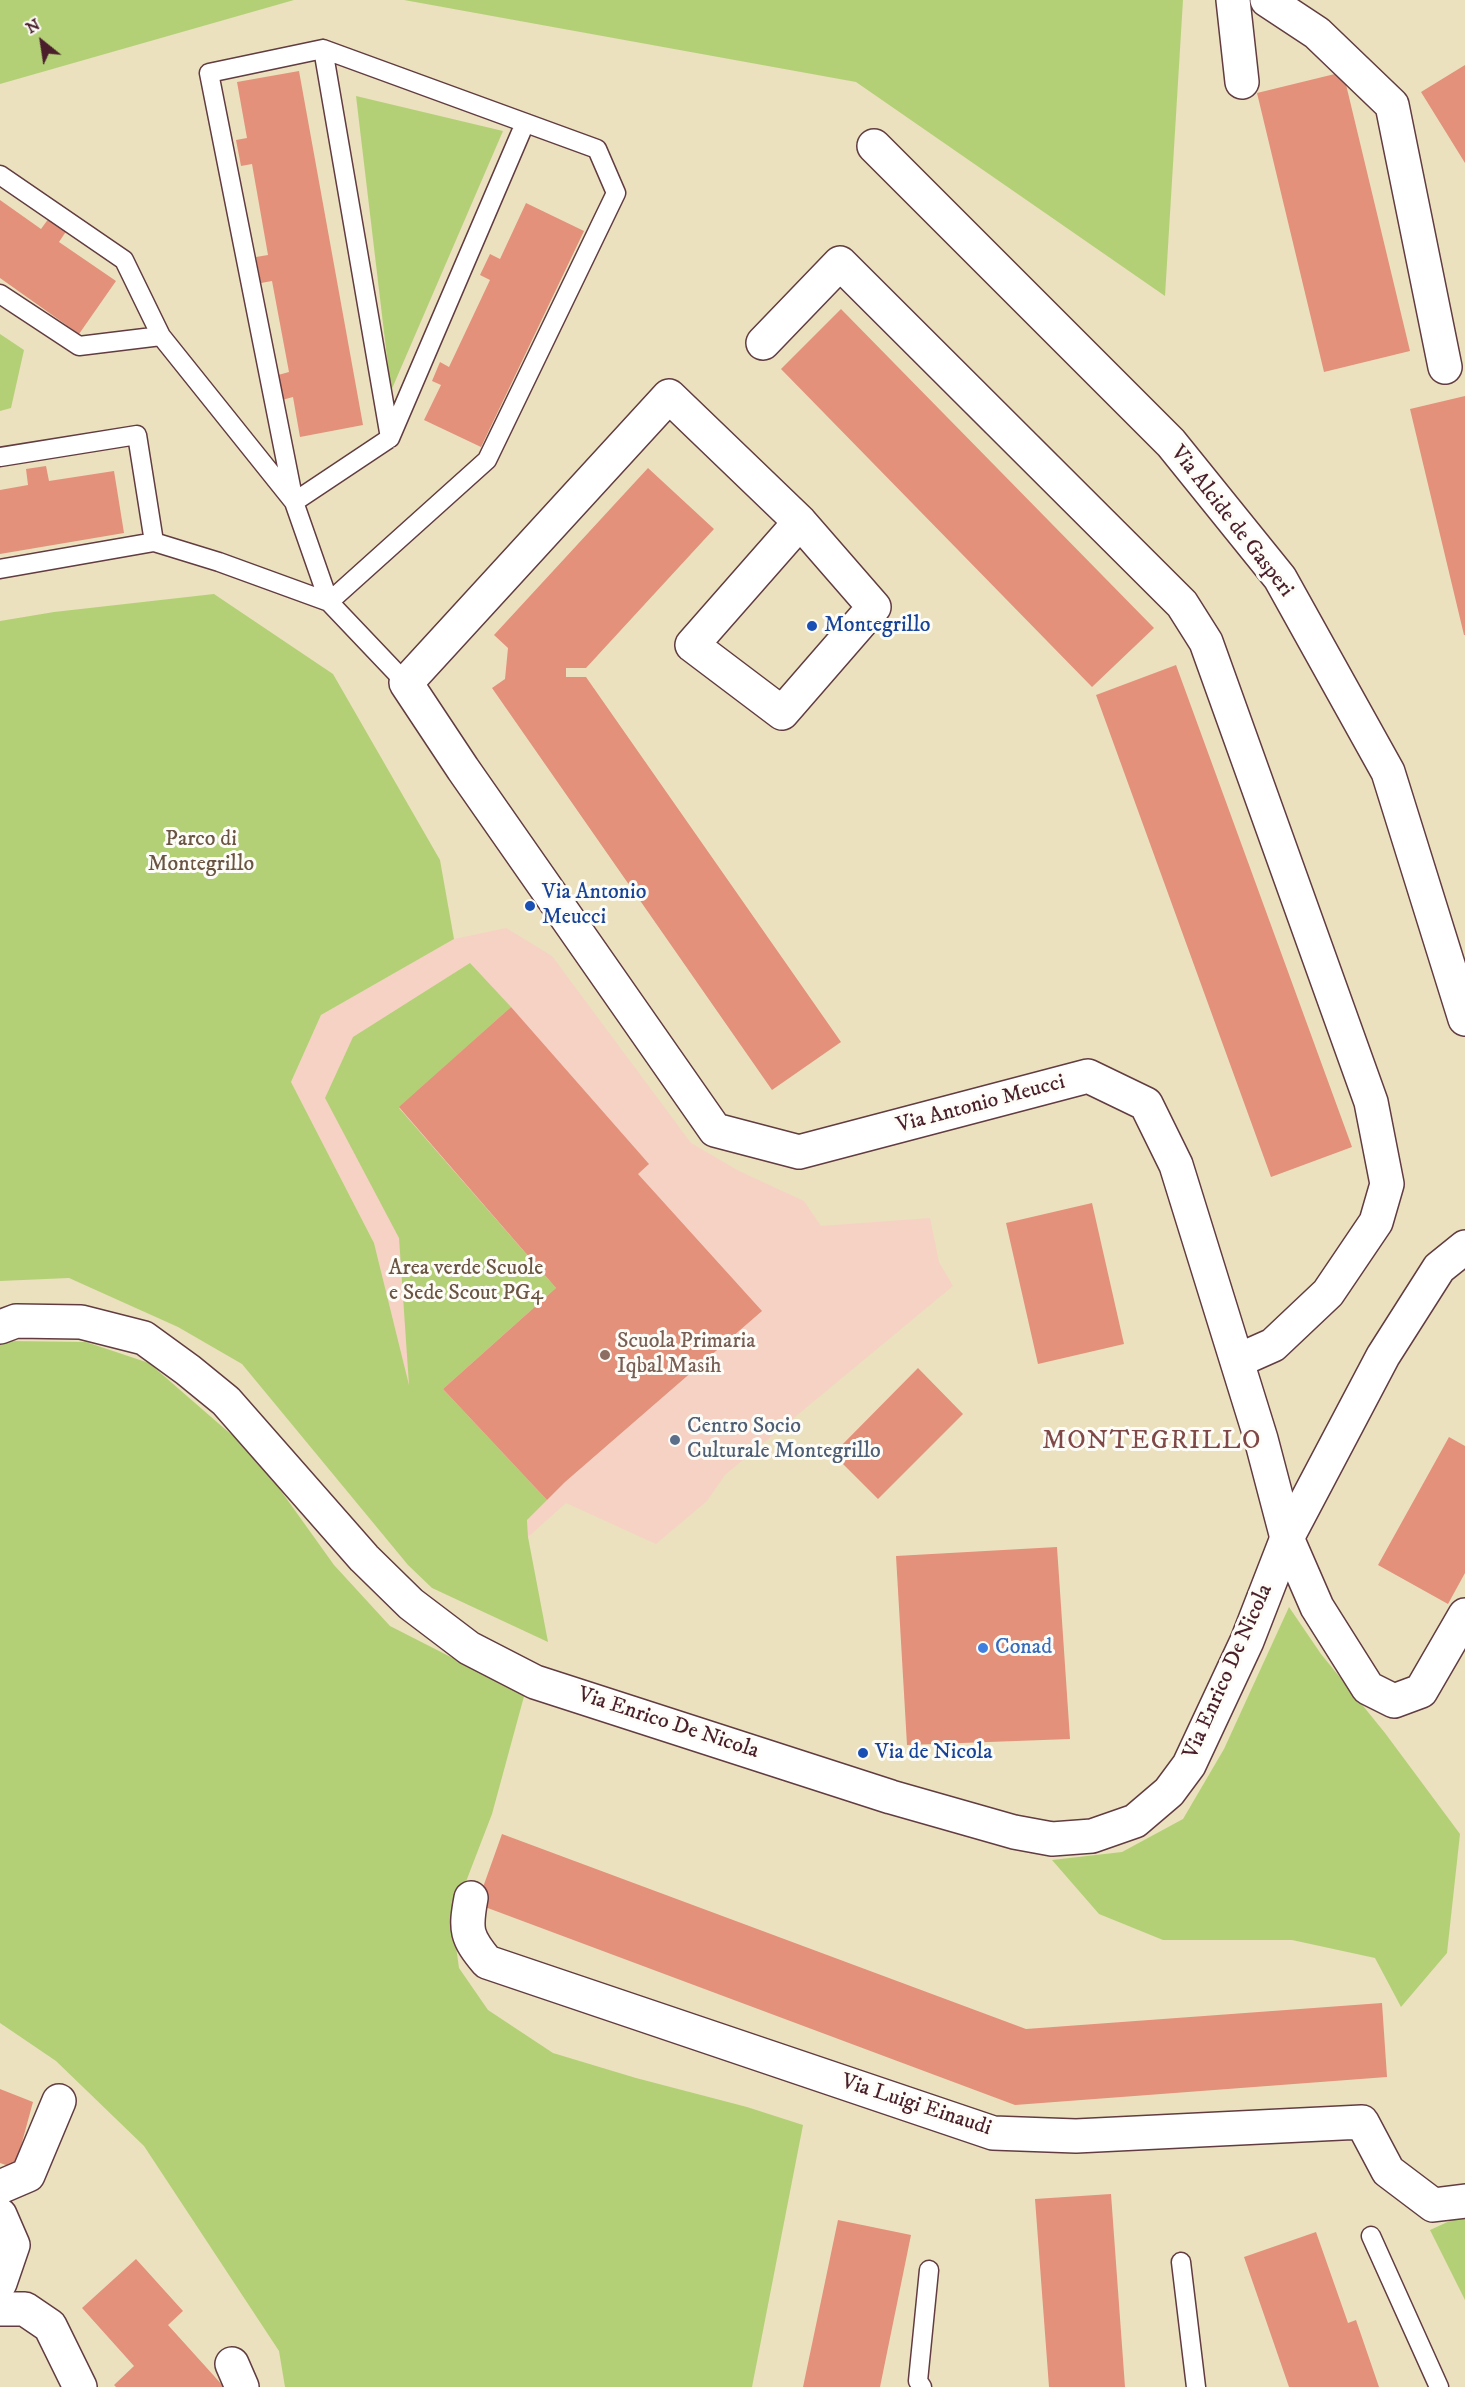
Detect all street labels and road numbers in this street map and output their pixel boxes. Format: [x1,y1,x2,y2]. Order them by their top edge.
street label: Via Alcide de Gasperi [1164,441,1298,603]
street label: Via Antonio Meucci [894,1070,1068,1140]
street label: Via Enrico De Nicola [1179,1580,1279,1764]
street label: Via Enrico De Nicola [574,1682,762,1766]
street label: Via Luigi Einaudi [838,2069,994,2143]

